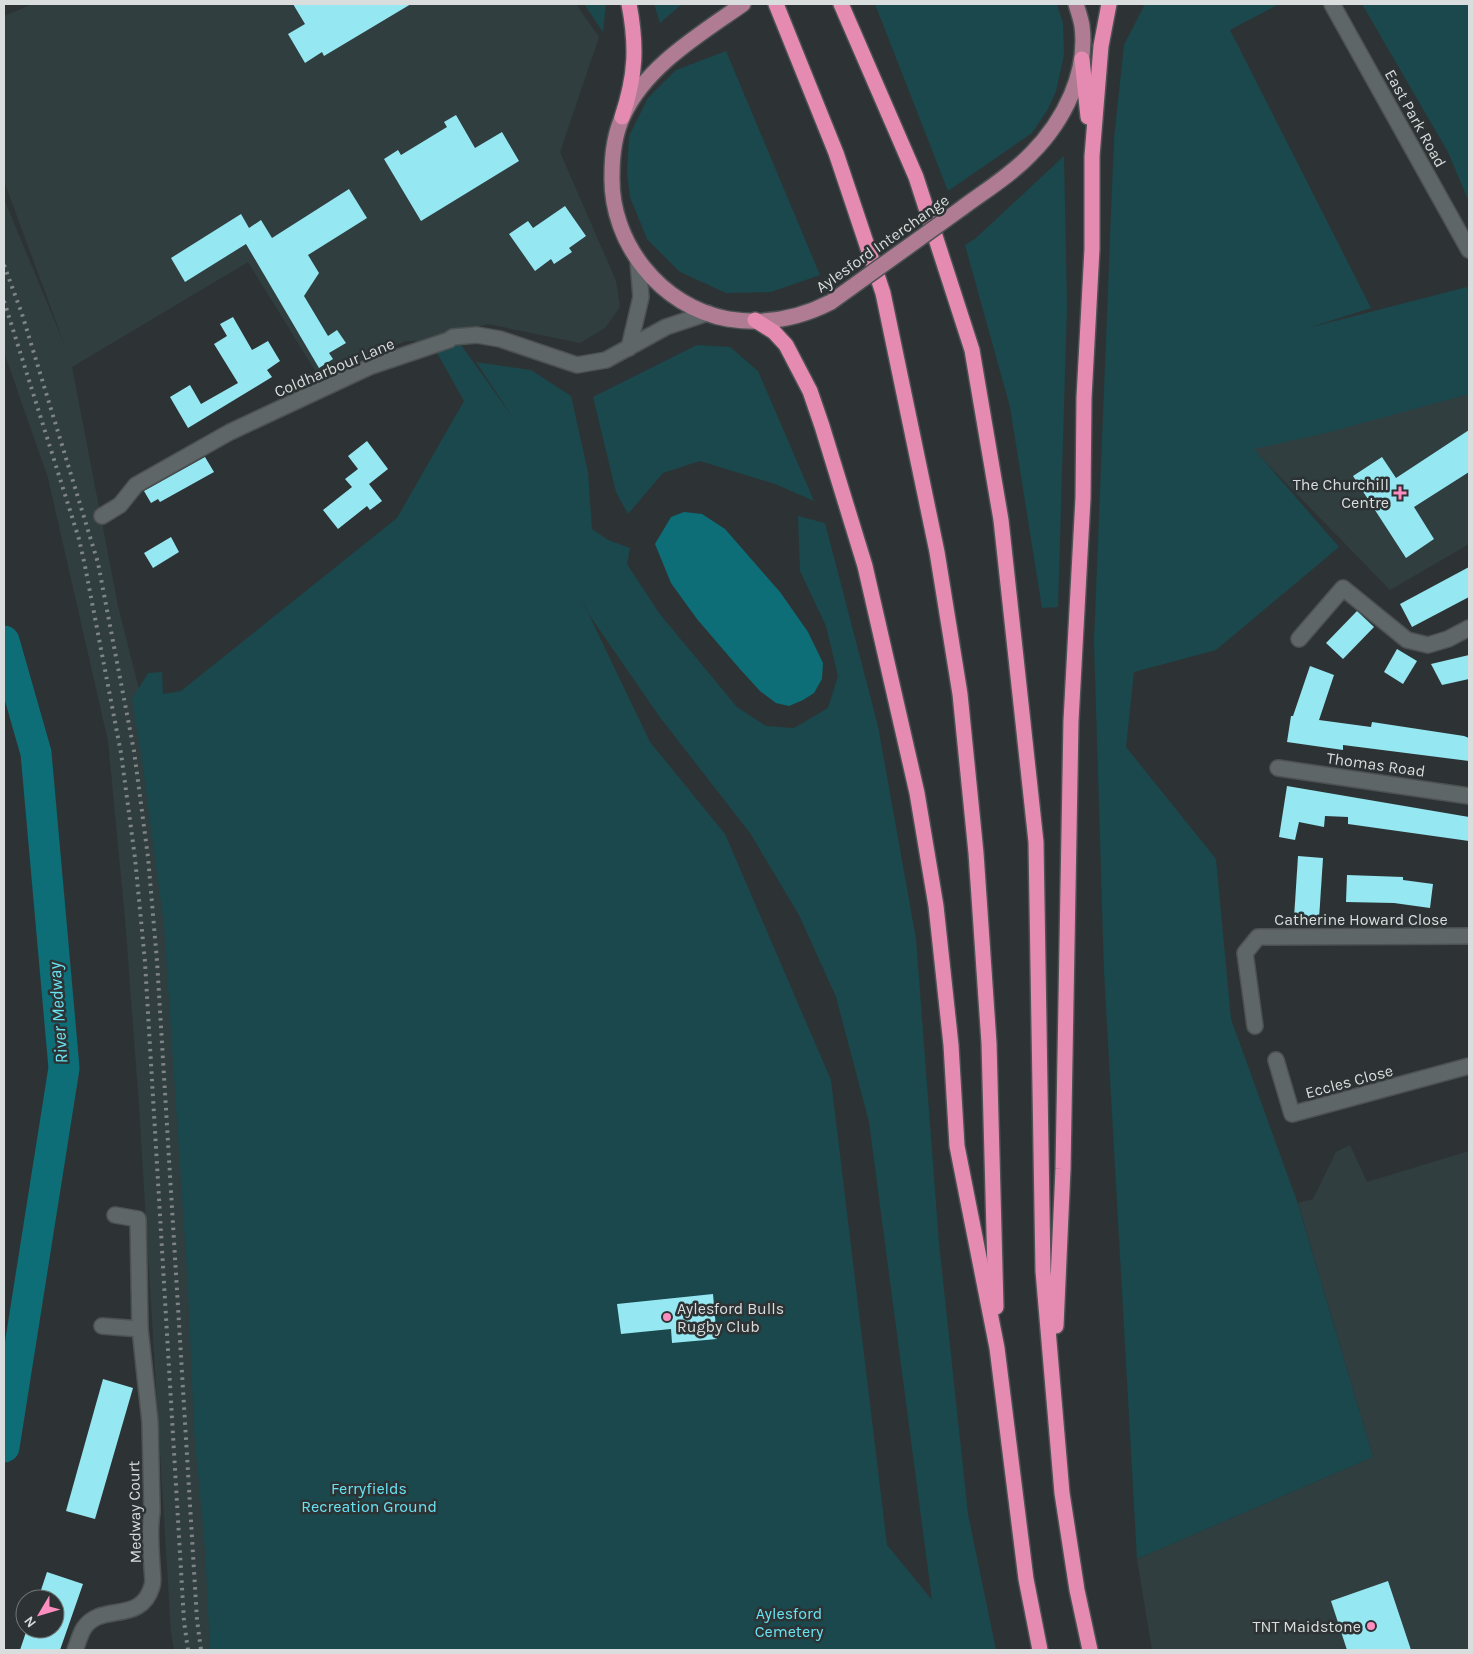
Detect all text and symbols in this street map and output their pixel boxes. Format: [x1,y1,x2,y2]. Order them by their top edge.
street label: East Park Road [1381,66,1450,171]
street label: Aylesford Interchange [812,190,952,296]
street label: Coldharbour Lane [271,334,397,401]
place label: The Churchill Centre [1293,475,1389,512]
marker: The Churchill Centre [1393,486,1407,500]
street label: Thomas Road [1325,748,1426,781]
street label: Catherine Howard Close [1274,910,1448,929]
water label: River Medway [43,960,73,1064]
street label: Eccles Close [1303,1061,1395,1102]
place label: Aylesford Bulls Rugby Club [677,1299,784,1336]
marker: Aylesford Bulls Rugby Club [661,1311,673,1323]
street label: Medway Court [124,1460,145,1564]
park label: Ferryfields Recreation Ground [301,1479,437,1516]
north arrow [15,1589,65,1639]
park label: Aylesford Cemetery [755,1604,824,1641]
text: N [20,1613,40,1631]
place label: TNT Maidstone [1253,1617,1361,1636]
marker: TNT Maidstone [1365,1620,1377,1632]

